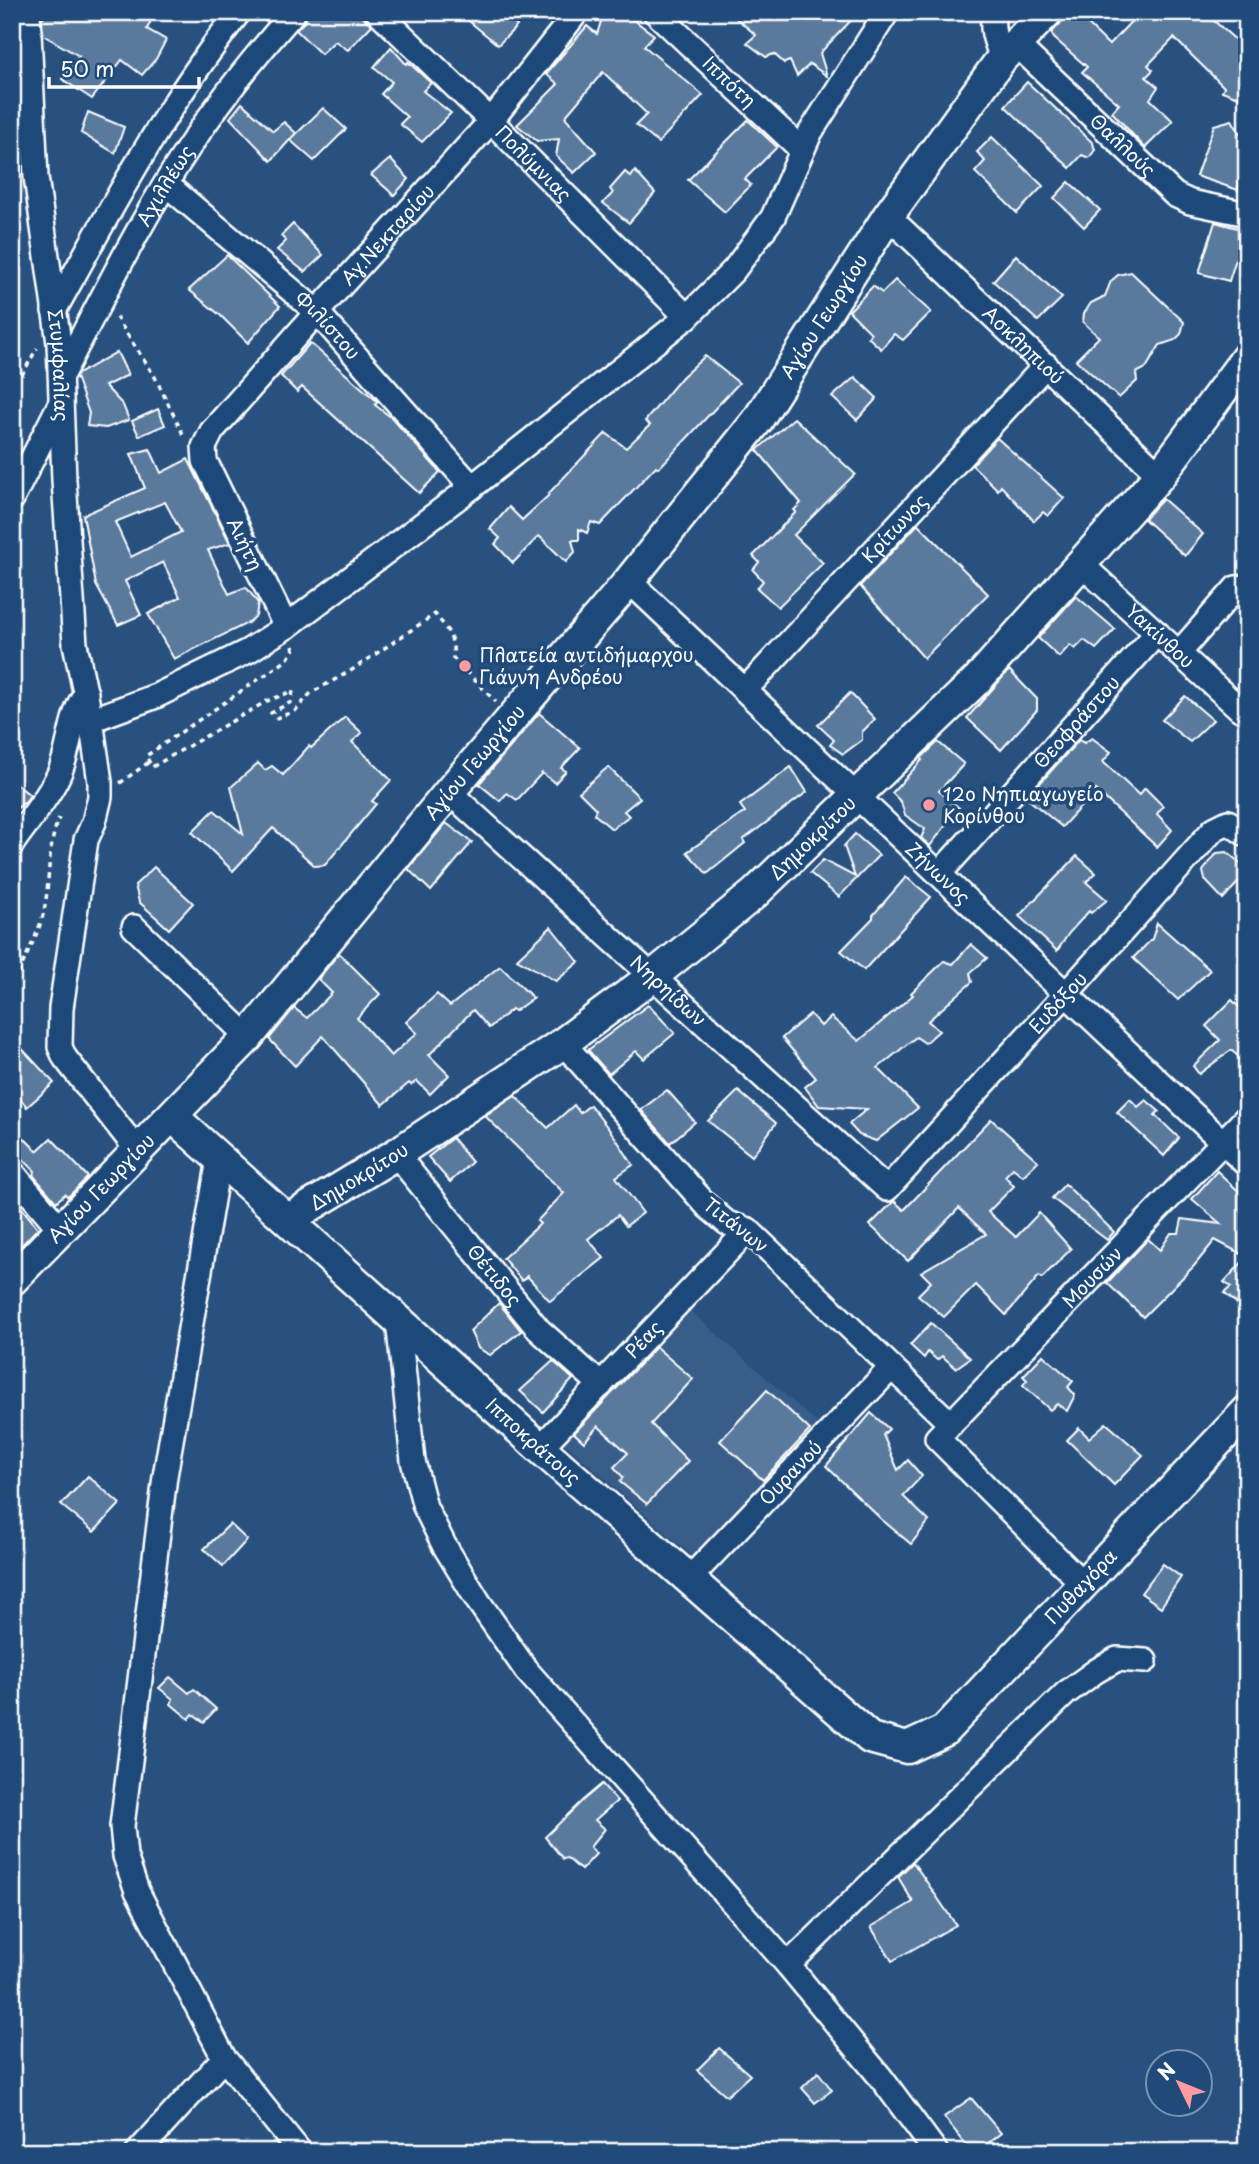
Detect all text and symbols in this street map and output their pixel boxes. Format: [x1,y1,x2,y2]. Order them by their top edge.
scale bar [49,46,200,90]
street label: Ιππότη [697,49,763,113]
text: 50 m [60,52,114,84]
street label: Θαλλούς [1084,106,1162,183]
street label: Πολύμνιας [490,118,579,207]
street label: Αχιλλέως [129,139,200,231]
street label: Αγ.Νεκταρίου [333,177,440,291]
street label: Αγίου Γεωργίου [773,248,873,384]
street label: Φιλίστου [289,284,368,365]
street label: Ασκληπιού [977,299,1071,390]
street label: Στυμφαλίας [41,307,77,422]
street label: Κρίτωνος [854,487,933,569]
street label: Αιήτη [221,512,271,575]
street label: Υακίνθου [1120,597,1201,674]
place label: Πλατεία αντιδήμαρχου Γιάννη Ανδρέου [479,640,694,690]
marker: Πλατεία αντιδήμαρχου Γιάννη Ανδρέου [457,658,473,674]
street label: Θεοφράστου [1026,669,1125,774]
street label: Αγίου Γεωργίου [417,698,531,825]
place label: 12ο Νηπιαγωγείο Κορίνθου [943,779,1104,829]
street label: Δημοκρίτου [762,789,861,886]
marker: 12ο Νηπιαγωγείο Κορίνθου [921,797,937,813]
street label: Ζήνωνος [900,835,977,910]
street label: Νηρηίδων [625,948,713,1032]
street label: Ευδόξου [1021,965,1093,1039]
street label: Αγίου Γεωργίου [40,1126,160,1249]
street label: Δημοκρίτου [304,1135,413,1216]
street label: Τιτάνων [698,1190,775,1259]
street label: Θέτιδος [461,1237,529,1311]
street label: Μουσών [1055,1239,1128,1314]
street label: Ρέας [618,1313,668,1364]
street label: Ιπποκράτους [480,1391,587,1491]
street label: Ουρανού [752,1433,828,1511]
street label: Πυθαγόρα [1038,1542,1123,1630]
north arrow [1144,2048,1214,2118]
text: N [1150,2056,1181,2086]

